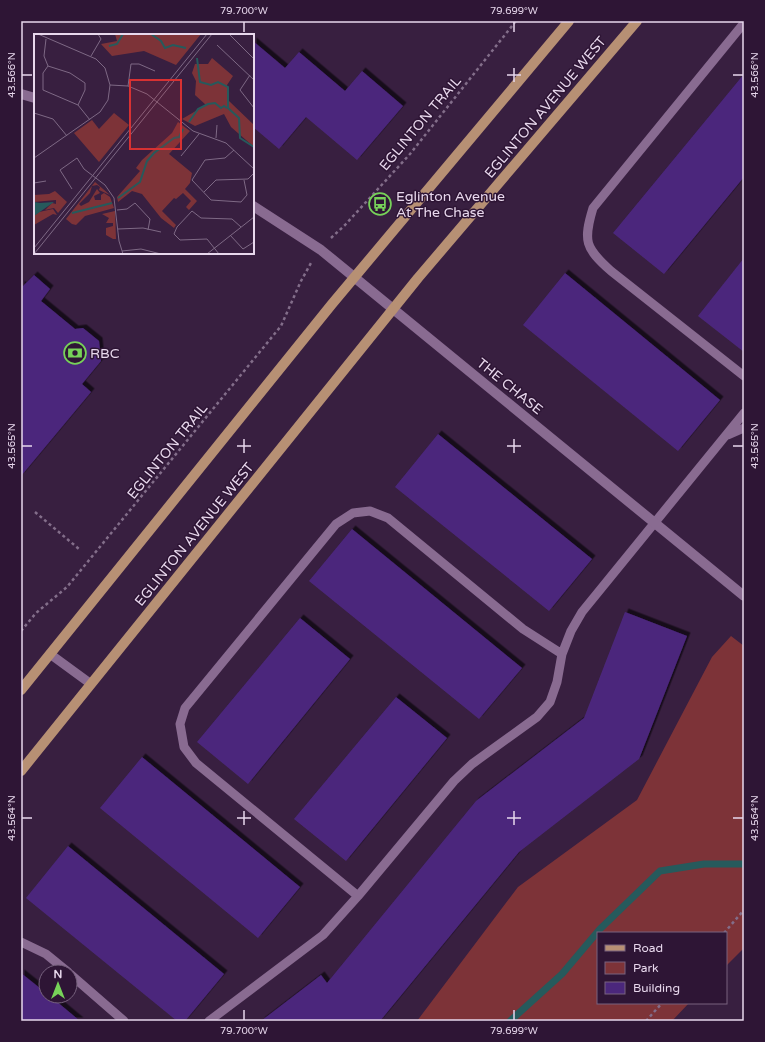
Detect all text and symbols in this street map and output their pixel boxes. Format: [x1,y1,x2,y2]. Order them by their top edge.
text: 79.700°W [220,5,268,17]
text: 79.699°W [490,5,538,17]
street label: EGLINTON AVENUE WEST [481,33,610,182]
inset map [34,34,254,254]
text: 43.566°N [6,52,18,98]
text: 43.566°N [749,52,761,98]
street label: EGLINTON TRAIL [376,73,465,174]
place label: Eglinton Avenue At The Chase [396,188,505,221]
bus stop icon: Eglinton Avenue At The Chase [367,191,393,217]
bank icon: RBC [62,340,88,366]
place label: RBC [90,345,120,362]
street label: THE CHASE [473,355,546,418]
street label: EGLINTON TRAIL [124,400,211,503]
text: 43.565°N [6,423,18,469]
text: 43.565°N [749,423,761,469]
street label: EGLINTON AVENUE WEST [131,459,258,610]
text: 43.564°N [6,795,18,841]
text: 43.564°N [749,795,761,841]
legend [597,932,727,1004]
text: Road [633,941,663,955]
text: Park [633,961,659,975]
north arrow [38,964,78,1004]
text: N [54,968,62,981]
text: Building [633,981,680,995]
text: 79.700°W [220,1025,268,1037]
text: 79.699°W [490,1025,538,1037]

